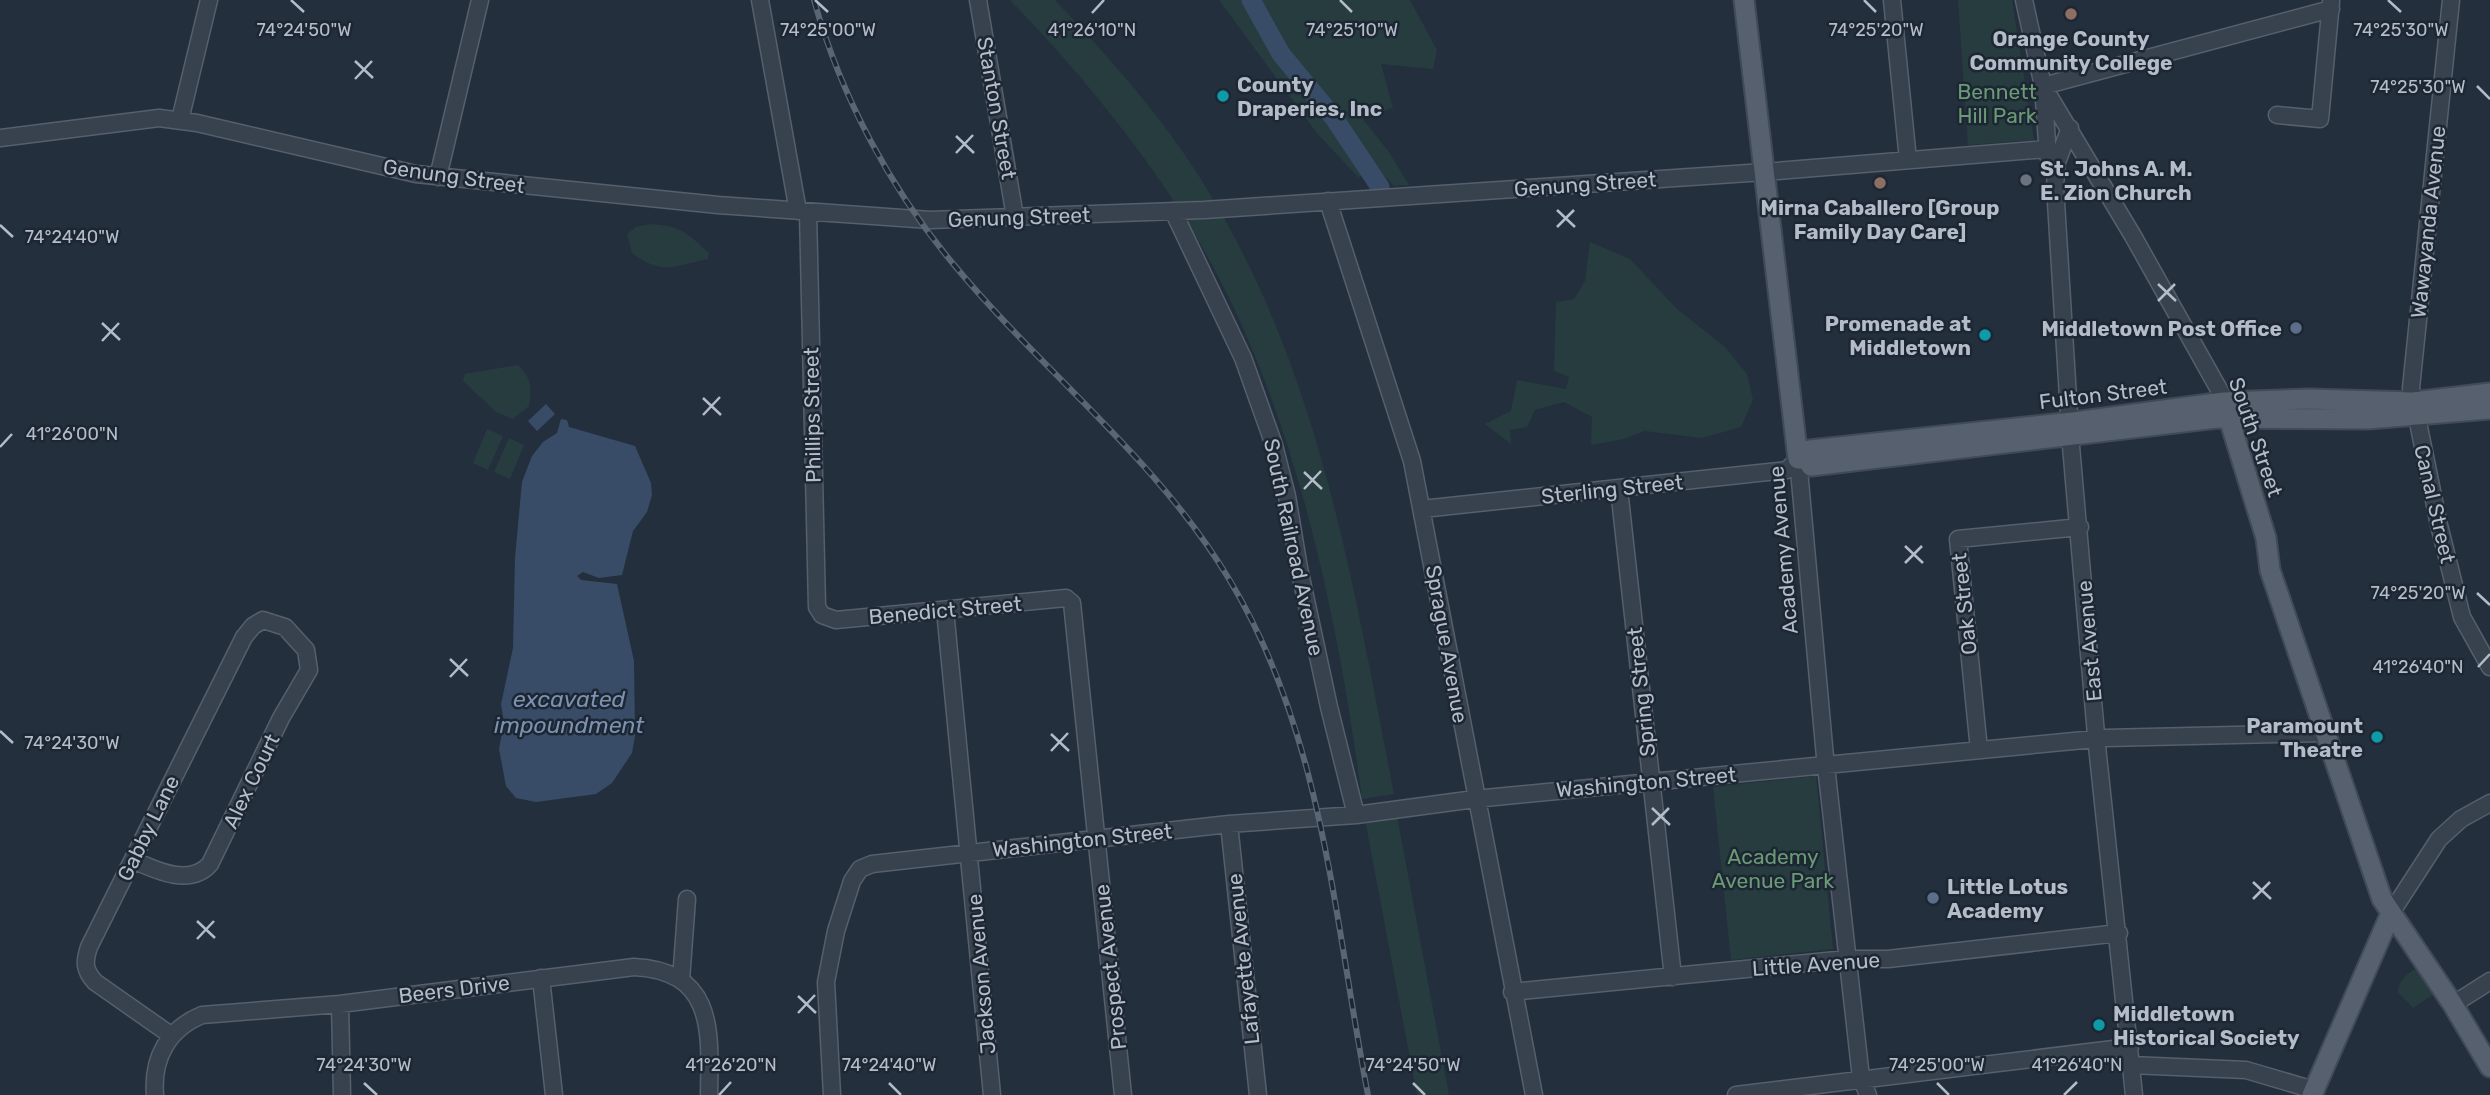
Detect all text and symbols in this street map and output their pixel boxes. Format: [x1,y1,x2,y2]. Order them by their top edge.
marker: Orange County Community College [2063,6,2079,22]
text: 74°24'50"W [256,19,352,41]
text: 74°25'00"W [780,19,876,41]
text: 41°26'10"N [1048,19,1136,41]
text: 74°25'10"W [1306,19,1398,41]
text: 74°25'20"W [1828,19,1924,41]
text: 74°25'30"W [2353,19,2449,41]
place label: Orange County Community College [1969,26,2173,75]
street label: Stanton Street [972,35,1022,181]
place label: County Draperies, Inc [1237,72,1382,121]
text: 74°25'30"W [2370,76,2466,98]
park label: Bennett Hill Park [1957,79,2037,128]
marker: County Draperies, Inc [1215,88,1231,104]
street label: Wawayanda Avenue [2405,124,2451,320]
street label: Genung Street [382,154,526,198]
place label: St. Johns A. M. E. Zion Church [2040,156,2193,205]
street label: Genung Street [1513,167,1657,201]
marker: St. Johns A. M. E. Zion Church [2018,172,2034,188]
marker: Mirna Caballero [Group Family Day Care] [1872,175,1888,191]
place label: Mirna Caballero [Group Family Day Care] [1761,195,1999,244]
street label: Genung Street [947,202,1091,232]
text: 74°24'40"W [25,226,119,248]
place label: Promenade at Middletown [1825,311,1971,360]
place label: Middletown Post Office [2041,316,2282,341]
marker: Middletown Post Office [2288,320,2304,336]
marker: Promenade at Middletown [1977,327,1993,343]
street label: Phillips Street [798,347,826,483]
street label: Fulton Street [2038,374,2168,414]
street label: South Street [2224,374,2288,500]
text: 41°26'00"N [26,423,118,445]
street label: South Railroad Avenue [1259,436,1329,658]
street label: Canal Street [2409,442,2461,566]
street label: Academy Avenue [1763,465,1803,635]
street label: Sterling Street [1540,469,1684,509]
street label: Oak Street [1946,552,1982,656]
street label: Sprague Avenue [1421,563,1473,725]
street label: East Avenue [2071,579,2107,703]
text: 74°25'20"W [2370,582,2466,604]
street label: Benedict Street [867,591,1023,629]
street label: Spring Street [1622,626,1660,758]
text: 41°26'40"N [2372,656,2464,678]
water label: excavated impoundment [494,685,645,739]
place label: Paramount Theatre [2246,713,2363,762]
marker: Paramount Theatre [2369,729,2385,745]
street label: Alex Court [217,730,285,832]
text: 74°24'30"W [24,732,120,754]
street label: Washington Street [1555,762,1737,802]
street label: Gabby Lane [112,771,184,885]
street label: Washington Street [991,818,1173,862]
park label: Academy Avenue Park [1712,844,1834,893]
street label: Lafayette Avenue [1222,872,1264,1046]
place label: Little Lotus Academy [1947,874,2068,923]
street label: Prospect Avenue [1089,883,1131,1051]
marker: Little Lotus Academy [1925,890,1941,906]
street label: Jackson Avenue [962,893,1000,1055]
street label: Little Avenue [1751,947,1881,981]
street label: Beers Drive [397,970,511,1008]
place label: Middletown Historical Society [2113,1001,2300,1050]
marker: Middletown Historical Society [2091,1017,2107,1033]
text: 74°24'30"W [316,1054,412,1076]
text: 41°26'20"N [685,1054,777,1076]
text: 74°24'40"W [842,1054,936,1076]
text: 74°24'50"W [1365,1054,1461,1076]
text: 74°25'00"W [1889,1054,1985,1076]
text: 41°26'40"N [2031,1054,2123,1076]

